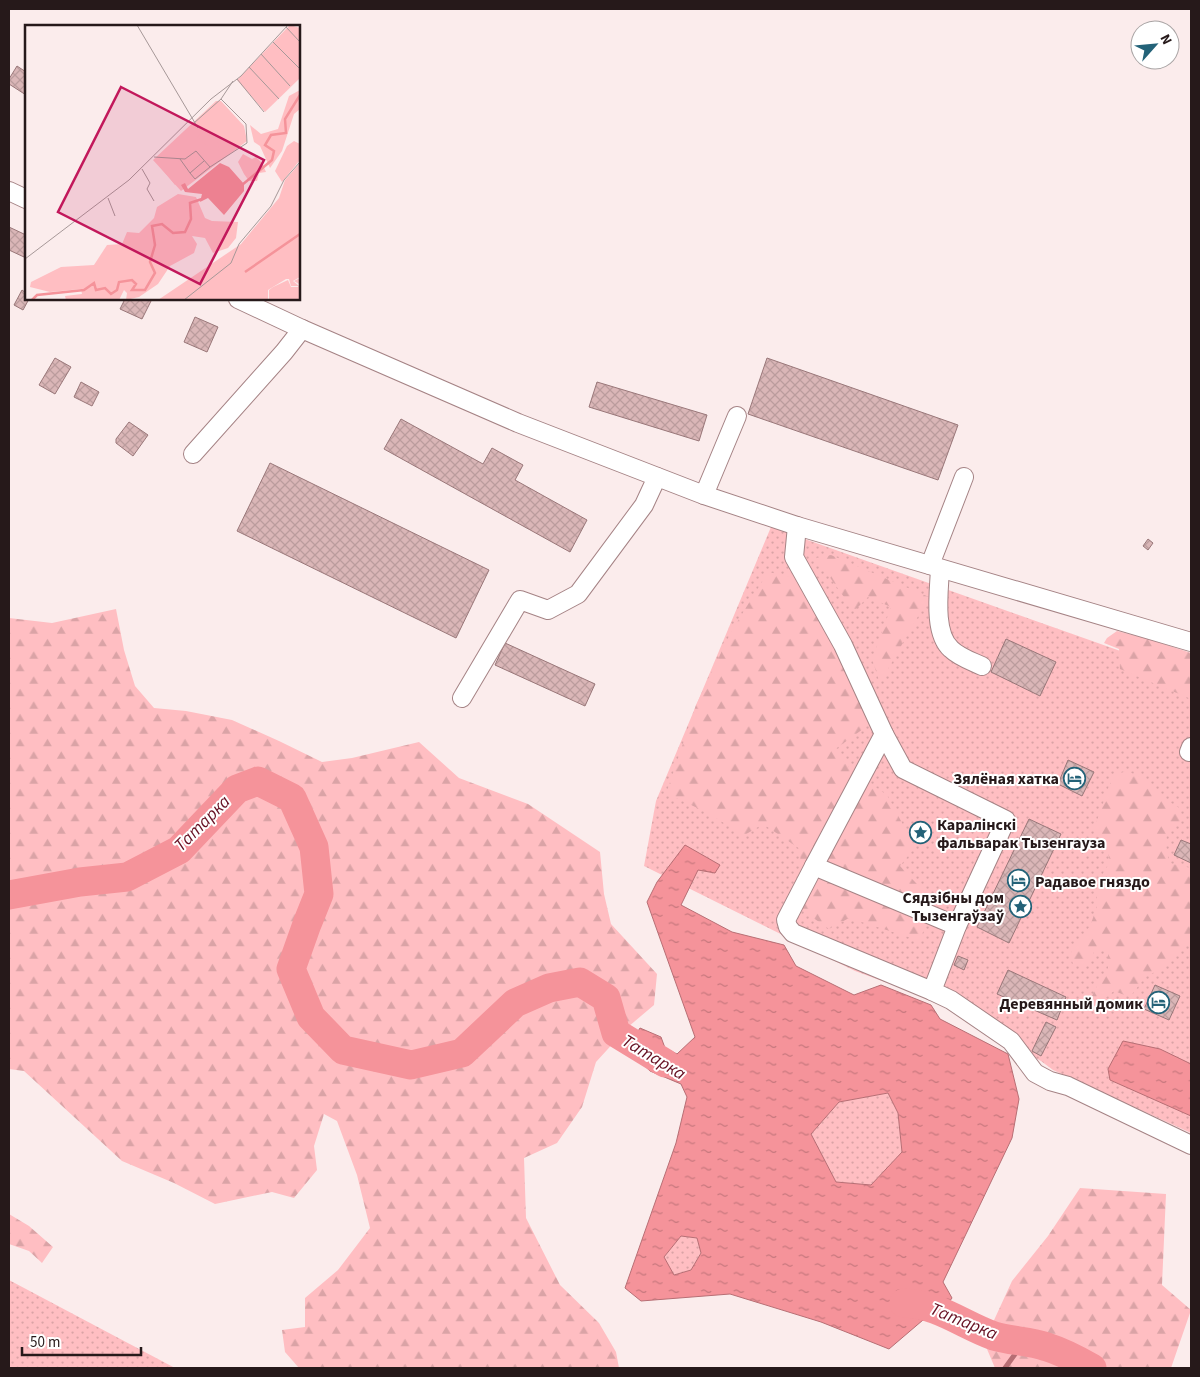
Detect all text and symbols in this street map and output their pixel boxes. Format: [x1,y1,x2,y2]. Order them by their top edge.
north arrow [1130,20,1180,70]
inset map [25,25,300,300]
text: N [1155,31,1177,48]
hotel icon: Зялёная хатка [1063,766,1087,790]
place label: Зялёная хатка [953,768,1059,790]
water label: Татарка [169,789,236,857]
place label: Каралінскі фальварак Тызенгауза [937,814,1106,854]
place icon: Каралінскі фальварак Тызенгауза [909,821,933,845]
hotel icon: Радавое гняздо [1007,869,1031,893]
place label: Радавое гняздо [1035,871,1150,893]
place label: Сядзібны дом Тызенгаўзаў [902,887,1005,927]
place icon: Сядзібны дом Тызенгаўзаў [1008,894,1032,918]
hotel icon: Деревянный домик [1147,991,1171,1015]
place label: Деревянный домик [999,993,1143,1015]
water label: Татарка [617,1029,691,1086]
water label: Татарка [926,1297,1001,1346]
scale bar [22,1324,141,1356]
text: 50 m [30,1332,60,1353]

